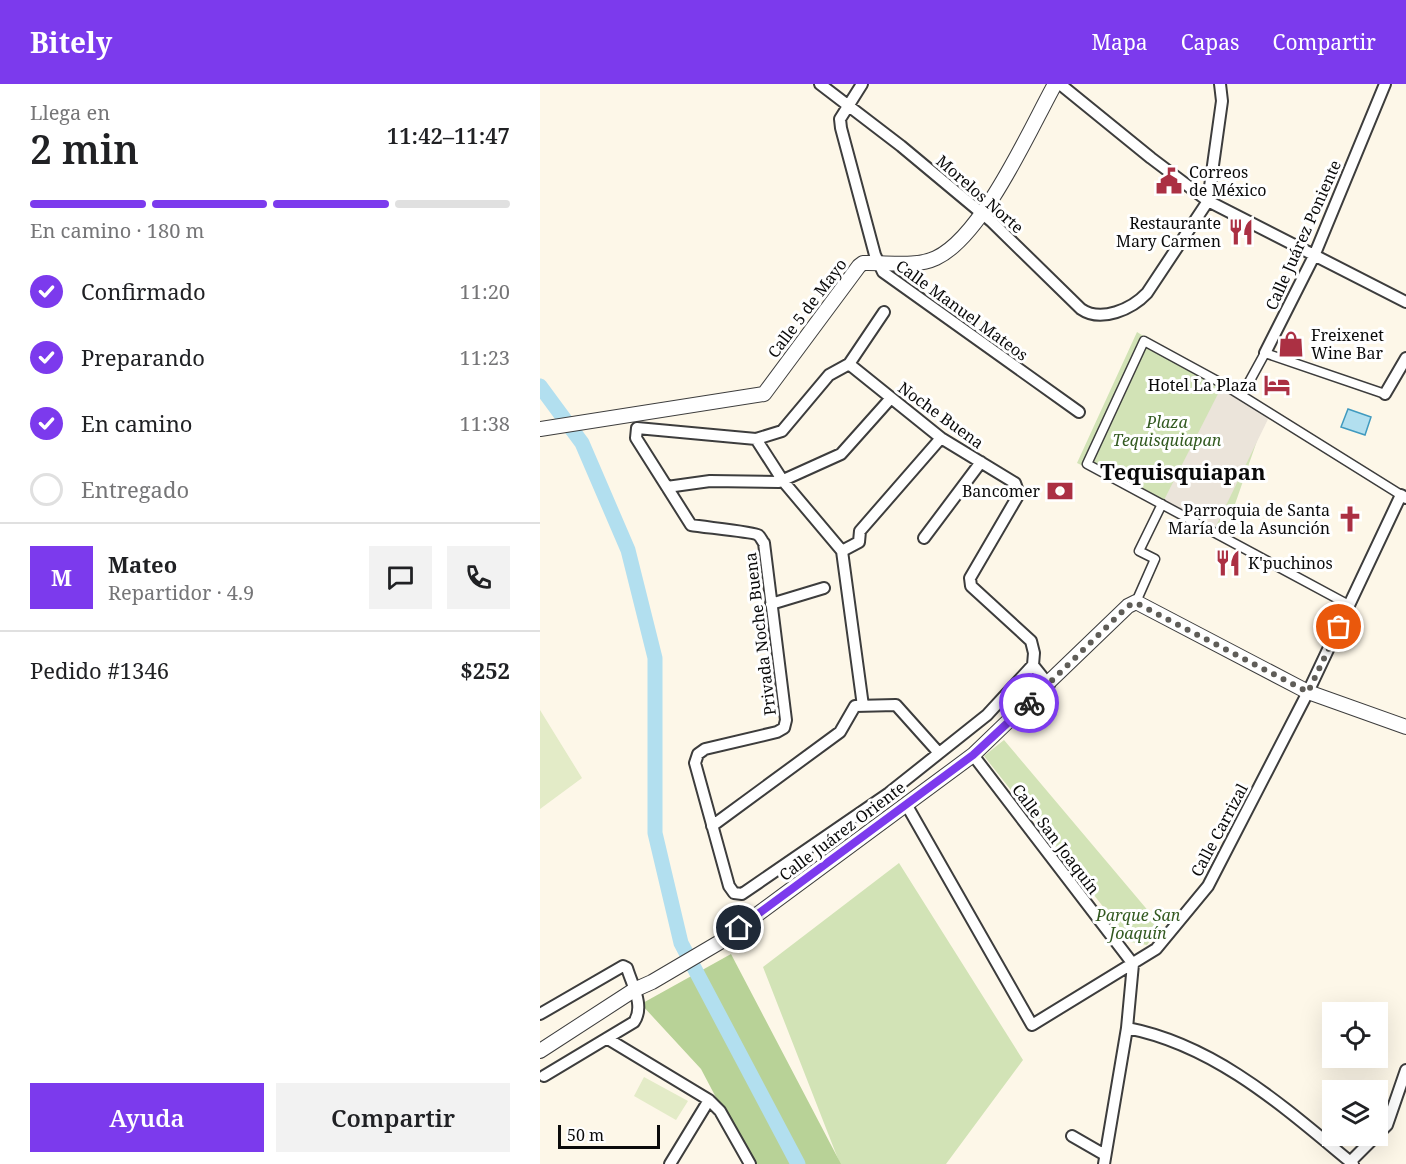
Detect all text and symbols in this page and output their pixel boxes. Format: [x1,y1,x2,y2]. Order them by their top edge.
text: Bitely [30,23,112,61]
text: Mapa [1091,28,1148,56]
text: Capas [1181,28,1240,56]
text: Compartir [1273,28,1376,56]
text: Llega en [30,99,110,126]
text: 11:42–11:47 [387,120,510,150]
text: 2 min [30,122,139,175]
street label: Morelos Norte [932,150,1028,238]
street label: Calle Juárez Poniente [1260,156,1346,314]
place label: Correos de México [1189,161,1267,201]
public building icon: Correos de México [1154,166,1184,196]
place label: Restaurante Mary Carmen [1116,212,1221,252]
text: En camino · 180 m [30,217,204,244]
restaurant icon: Restaurante Mary Carmen [1226,217,1256,247]
street label: Calle 5 de Mayo [762,254,852,362]
street label: Calle Manuel Mateos [891,255,1033,365]
icon: check [30,275,63,308]
text: Confirmado [81,276,206,306]
text: 11:20 [460,278,510,305]
place label: Freixenet Wine Bar [1311,324,1384,364]
shop icon: Freixenet Wine Bar [1276,329,1306,359]
icon: check [30,341,63,374]
text: Preparando [81,342,205,372]
text: 11:23 [460,344,510,371]
hotel icon: Hotel La Plaza [1262,370,1292,400]
place label: Hotel La Plaza [1148,374,1257,396]
street label: Noche Buena [894,377,988,453]
icon: check [30,407,63,440]
text: En camino [81,408,193,438]
text: 11:38 [460,410,510,437]
park label: Plaza Tequisquiapan [1113,411,1222,451]
district label: Tequisquiapan [1100,456,1266,486]
text: Entregado [81,474,189,504]
bank icon: Bancomer [1045,476,1075,506]
place label: Bancomer [962,480,1040,502]
place label: Parroquia de Santa María de la Asunción [1168,499,1330,539]
church icon: Parroquia de Santa María de la Asunción [1335,504,1365,534]
button: chat [369,546,432,609]
button: phone [447,546,510,609]
restaurant icon: K'puchinos [1213,548,1243,578]
text: Mateo [108,549,177,579]
street label: Privada Noche Buena [739,551,781,717]
place label: K'puchinos [1248,552,1333,574]
text: M [51,562,72,592]
text: Repartidor · 4.9 [108,579,254,606]
pin [1313,601,1364,652]
icon: bag [1322,610,1355,643]
text: Pedido #1346 [30,655,169,685]
text: $252 [460,655,510,685]
courier [999,673,1059,733]
icon: bike [1013,687,1046,720]
street label: Calle Juárez Oriente [775,776,909,886]
street label: Calle San Joaquín [1007,779,1105,899]
street label: Calle Carrizal [1185,779,1253,880]
pin [713,902,764,953]
park label: Parque San Joaquín [1095,904,1181,944]
icon: home [722,911,755,944]
map controls [1322,1002,1388,1146]
button: locate [1322,1002,1388,1068]
button: layers [1322,1080,1388,1146]
button: Ayuda [30,1083,264,1152]
button: Compartir [276,1083,510,1152]
scale bar [558,1122,660,1150]
text: 50 m [567,1124,604,1146]

